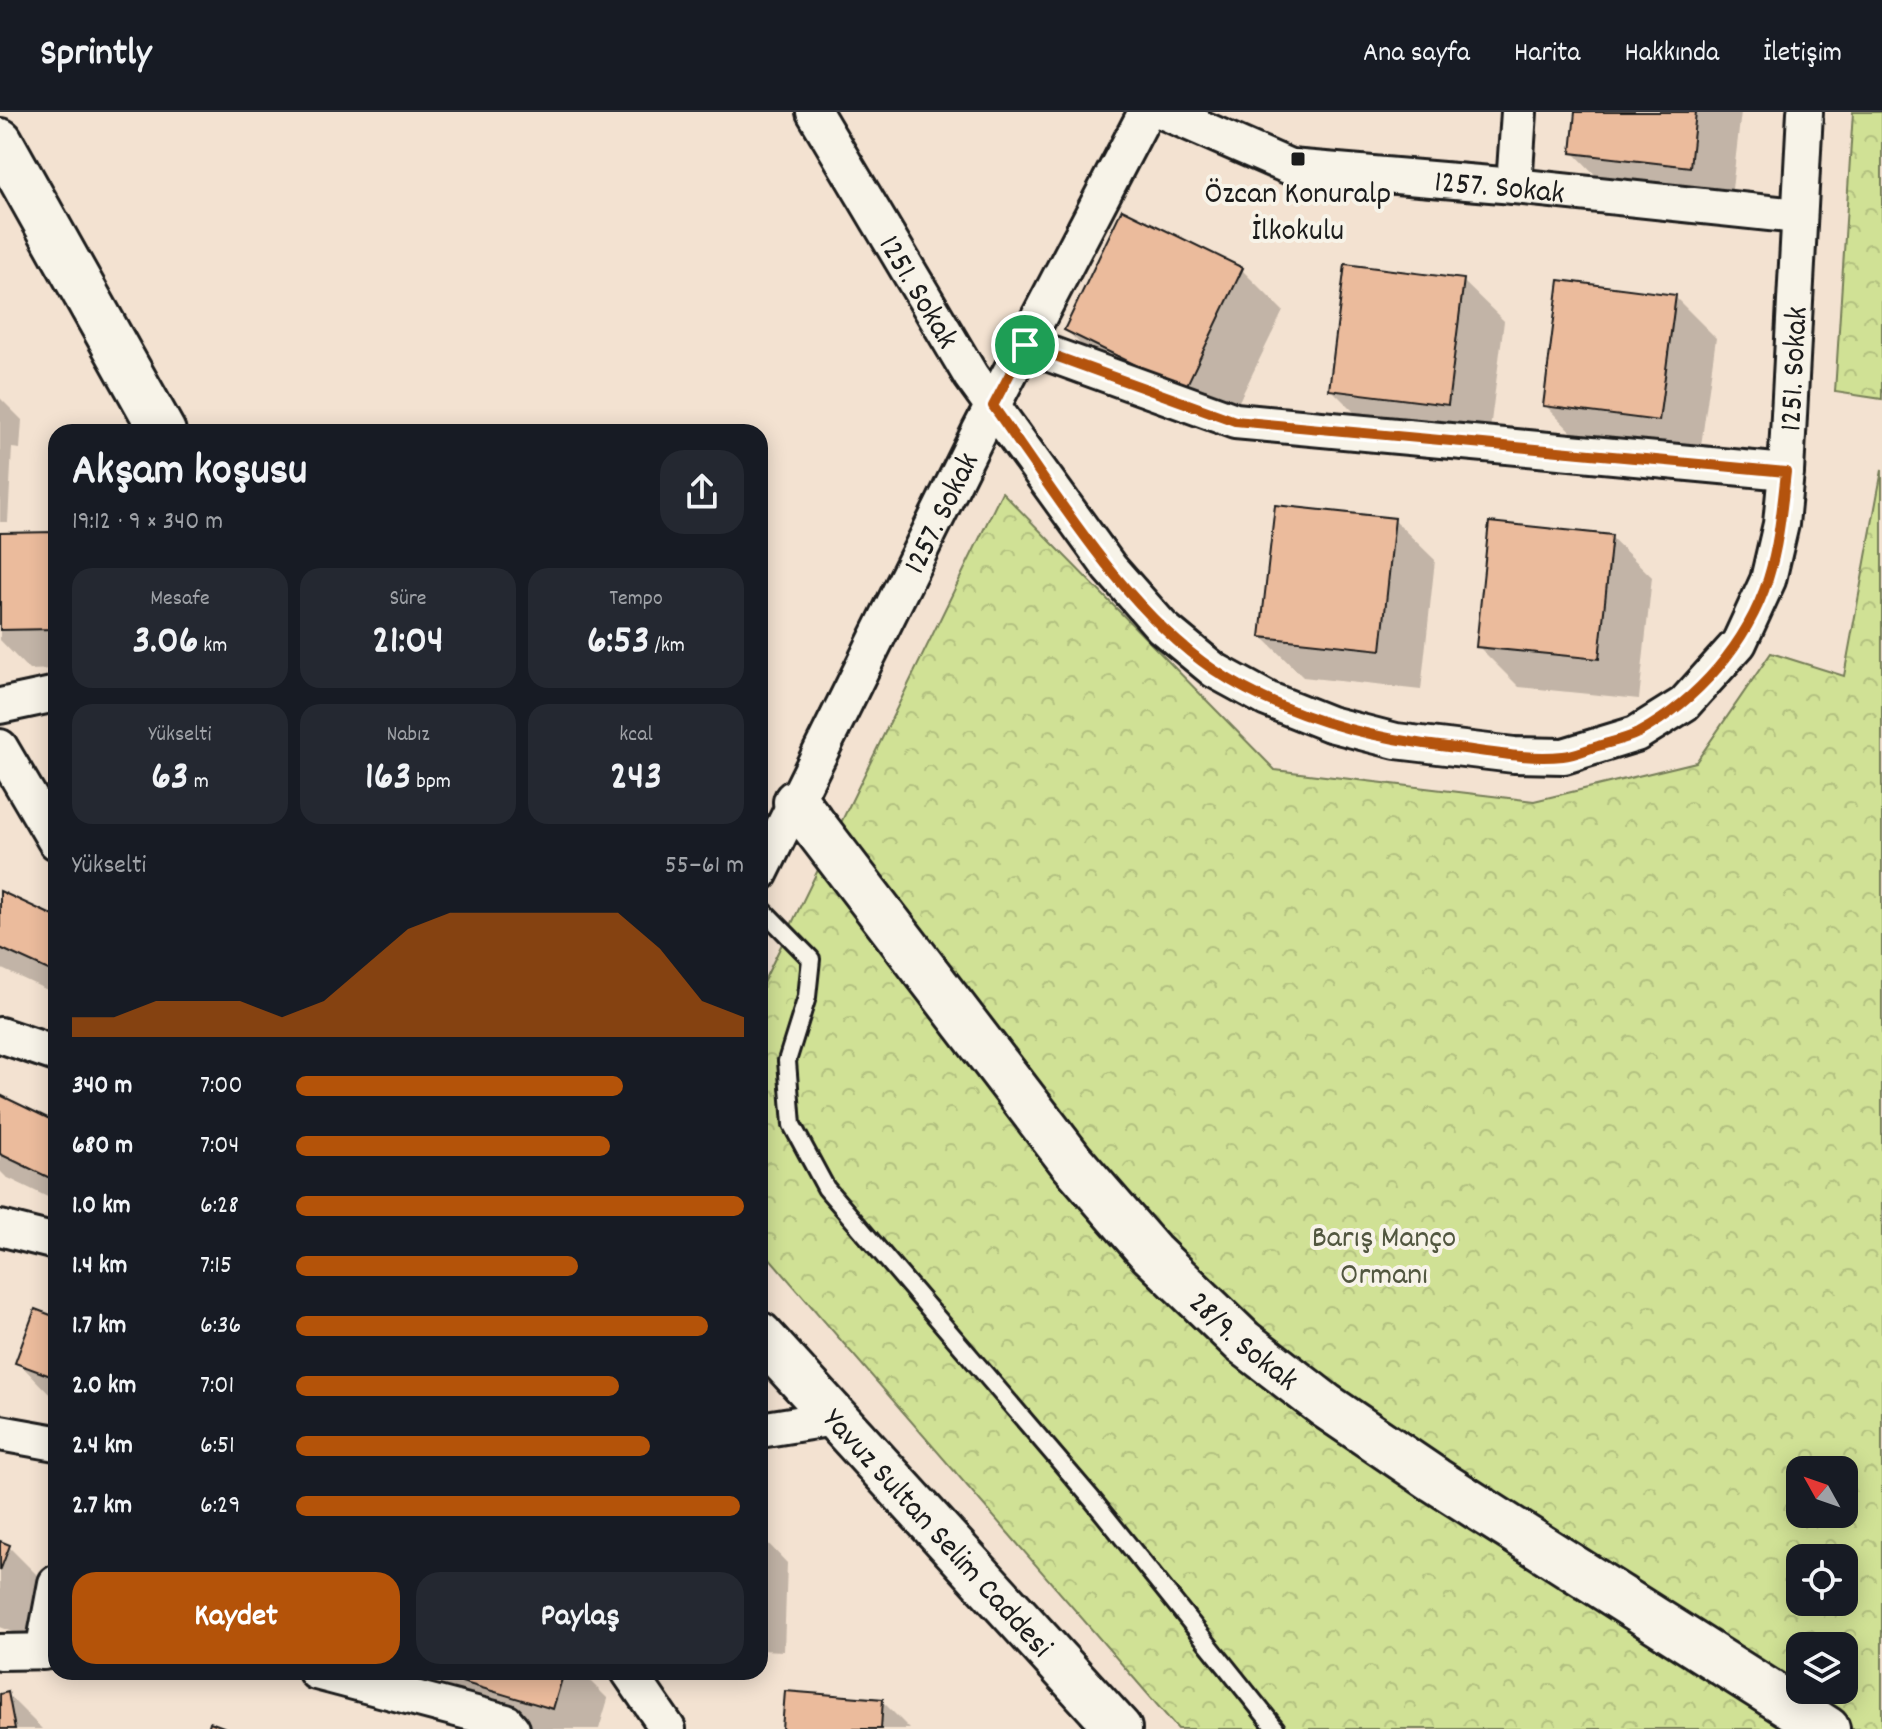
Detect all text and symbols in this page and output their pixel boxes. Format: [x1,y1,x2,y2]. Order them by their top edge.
text: Sprintly [40,28,151,83]
text: Ana sayfa [1363,35,1470,75]
text: Harita [1514,35,1580,75]
text: Hakkında [1624,35,1719,75]
text: İletişim [1763,35,1842,75]
marker: Özcan Konuralp İlkokulu [1289,150,1307,168]
street label: 1257. Sokak [1432,161,1567,219]
place label: Özcan Konuralp İlkokulu [1205,173,1391,256]
street label: 1251. Sokak [864,228,968,359]
street label: 1251. Sokak [1770,305,1823,433]
pin [991,311,1059,379]
icon: arrive [1003,323,1047,367]
text: Akşam koşusu [72,442,307,505]
street label: 1257. Sokak [894,446,993,583]
button: share [660,450,744,534]
text: 19:12 · 9 × 340 m [72,504,223,541]
text: Mesafe [150,584,210,615]
text: Süre [389,584,427,615]
text: Tempo [609,584,663,615]
text: 3.06 [133,615,198,672]
text: 21:04 [372,615,444,672]
text: 6:53 [587,615,650,672]
text: km [198,631,228,662]
text: /km [650,631,685,662]
text: Yükselti [149,720,211,751]
text: Nabız [386,720,430,751]
text: kcal [619,720,653,751]
text: 63 [151,751,189,808]
text: 163 [365,751,411,808]
text: 243 [610,751,662,808]
text: m [189,767,209,798]
text: bpm [411,767,451,798]
text: Yükselti [72,848,146,885]
text: 55–61 m [665,848,744,885]
text: 340 m [72,1068,132,1105]
text: 7:00 [200,1068,243,1105]
text: 680 m [72,1128,133,1165]
text: 7:04 [200,1128,239,1165]
text: 1.0 km [72,1188,131,1225]
text: 6:28 [200,1188,239,1225]
park label: Barış Manço Ormanı [1312,1217,1456,1300]
text: 1.4 km [72,1248,127,1285]
text: 7:15 [200,1248,232,1285]
street label: 28/9. Sokak [1176,1283,1306,1405]
text: 1.7 km [72,1308,126,1345]
text: 6:36 [200,1308,241,1345]
text: 2.0 km [72,1368,136,1405]
text: 7:01 [200,1368,234,1405]
street label: Yavuz Sultan Selim Caddesi [810,1400,1061,1670]
text: 2.4 km [72,1428,133,1465]
text: 6:51 [200,1428,235,1465]
north arrow [1786,1456,1858,1528]
map controls [1786,1456,1858,1704]
text: 2.7 km [72,1488,132,1525]
text: 6:29 [200,1488,240,1525]
button: locate [1786,1544,1858,1616]
button: Kaydet [72,1572,400,1664]
button: Paylaş [416,1572,744,1664]
button: layers [1786,1632,1858,1704]

